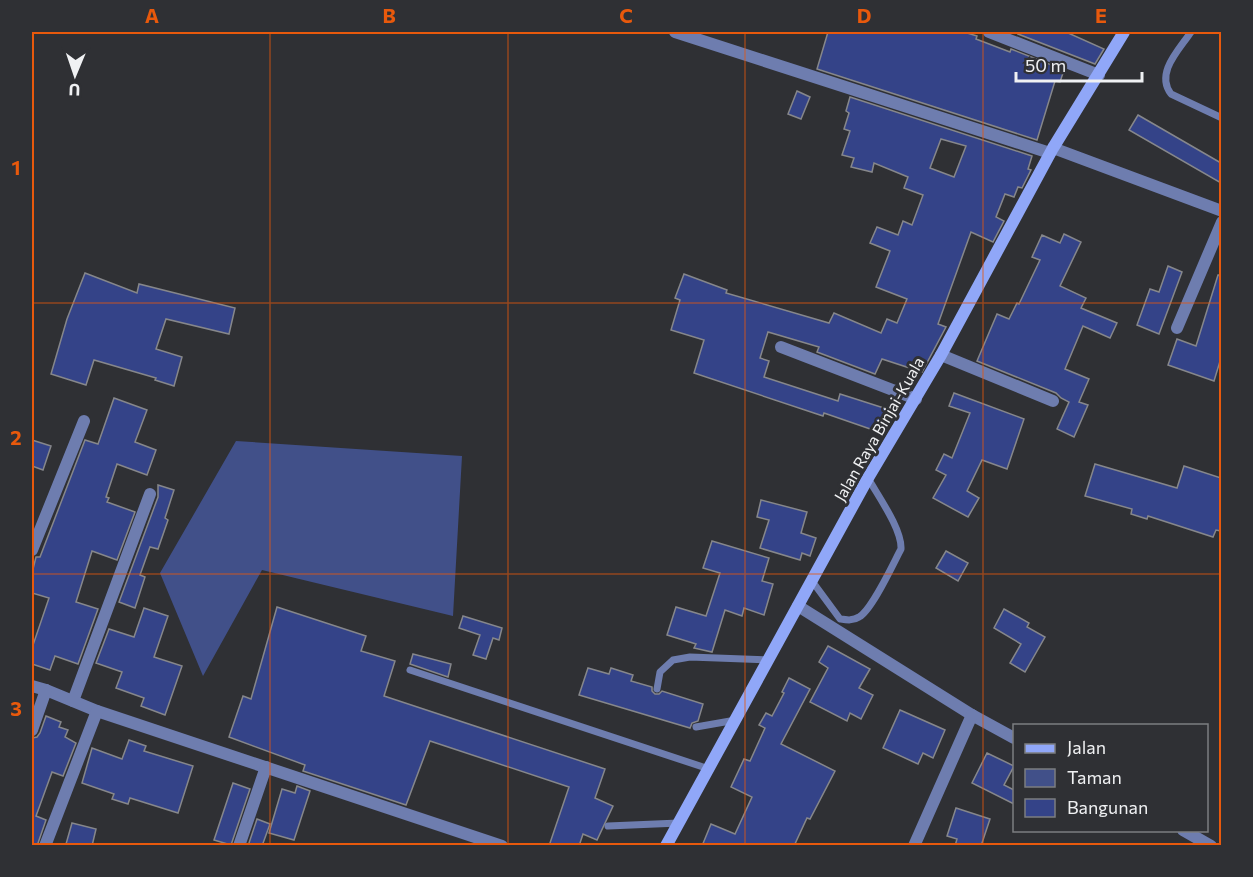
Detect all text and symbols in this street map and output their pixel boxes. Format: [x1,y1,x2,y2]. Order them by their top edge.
text: A [145,3,159,27]
text: B [382,3,396,27]
text: C [619,3,633,27]
text: D [857,3,871,27]
text: E [1095,3,1107,27]
north arrow [45,45,105,105]
scale bar [1016,45,1142,83]
text: 50 m [1025,54,1066,76]
text: U [68,81,81,100]
text: 1 [11,155,21,179]
street label: Jalan Raya Binjai-Kuala [830,353,928,504]
text: 2 [10,425,22,449]
text: 3 [10,696,22,720]
legend [1013,724,1208,832]
text: Jalan [1067,736,1106,758]
text: Taman [1067,766,1122,788]
text: Bangunan [1067,796,1148,818]

